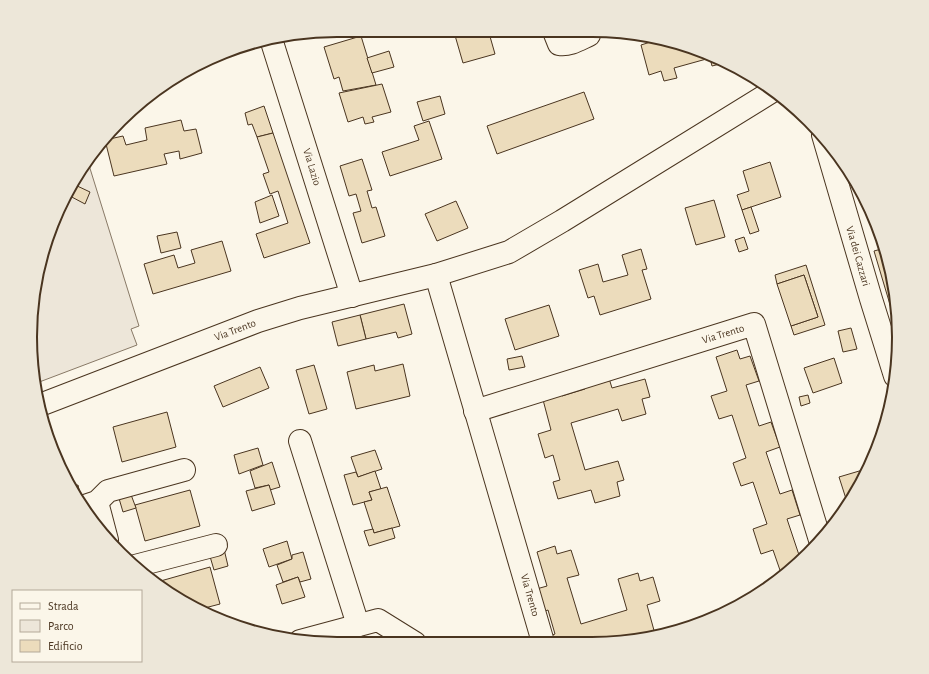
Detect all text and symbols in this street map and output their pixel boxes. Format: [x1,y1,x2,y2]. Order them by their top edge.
street label: Via Lazio [301,147,323,187]
street label: Via dei Cazzari [844,225,872,287]
street label: Via Trento [213,317,257,343]
street label: Via Trento [701,322,745,346]
street label: Via Trento [519,573,541,617]
legend [12,590,142,662]
text: Strada [48,600,79,612]
text: Parco [48,620,74,632]
text: Edificio [48,640,83,652]

